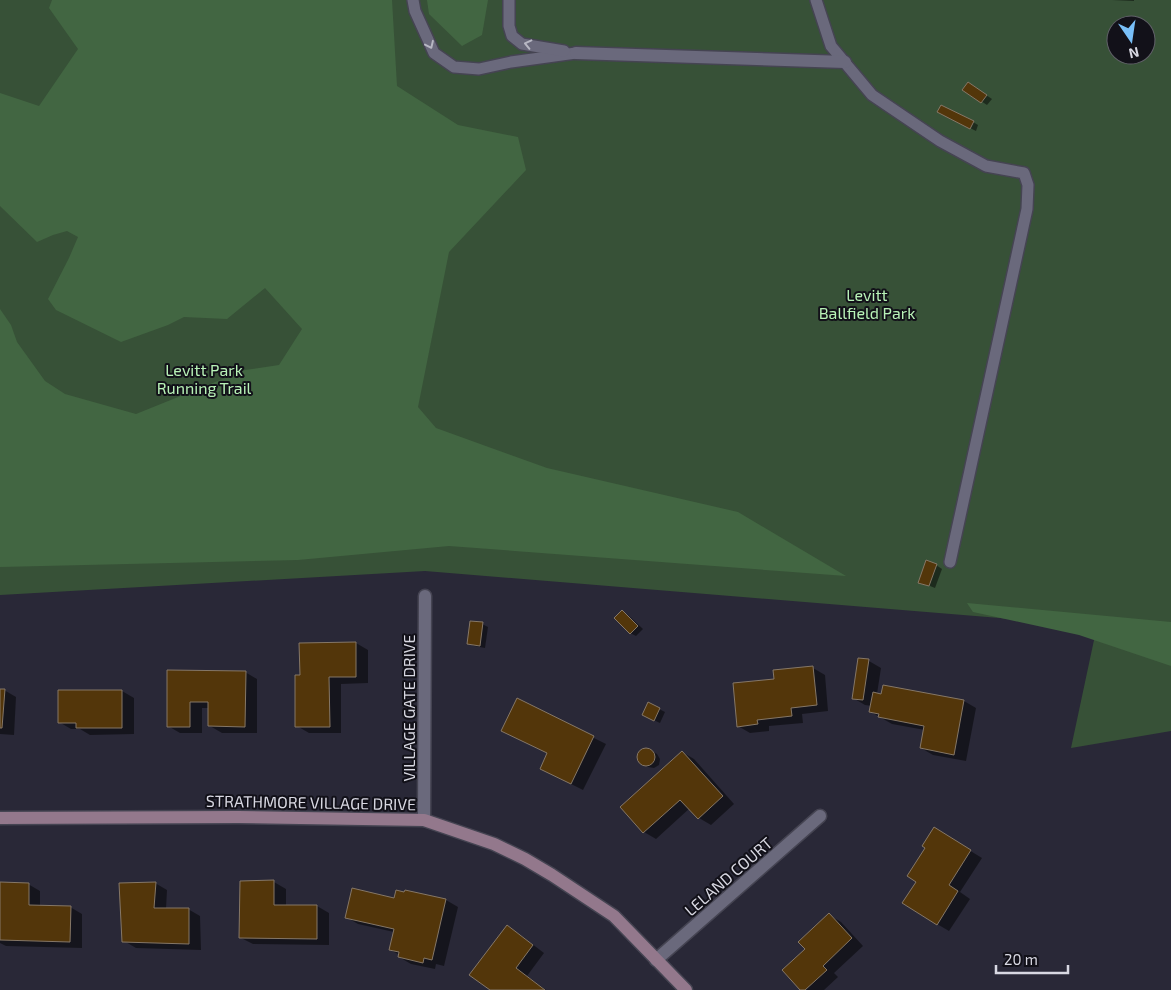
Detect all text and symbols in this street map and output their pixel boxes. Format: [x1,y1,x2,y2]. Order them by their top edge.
north arrow [1106,15,1156,65]
one-way arrow [524,39,532,50]
one-way arrow [424,40,435,49]
text: N [1127,44,1141,63]
park label: Levitt Ballfield Park [819,285,915,322]
park label: Levitt Park Running Trail [157,360,252,397]
street label: VILLAGE GATE DRIVE [399,634,418,782]
street label: STRATHMORE VILLAGE DRIVE [206,791,416,813]
street label: LELAND COURT [680,833,776,919]
scale bar [996,942,1068,974]
text: 20 m [1004,950,1038,968]

